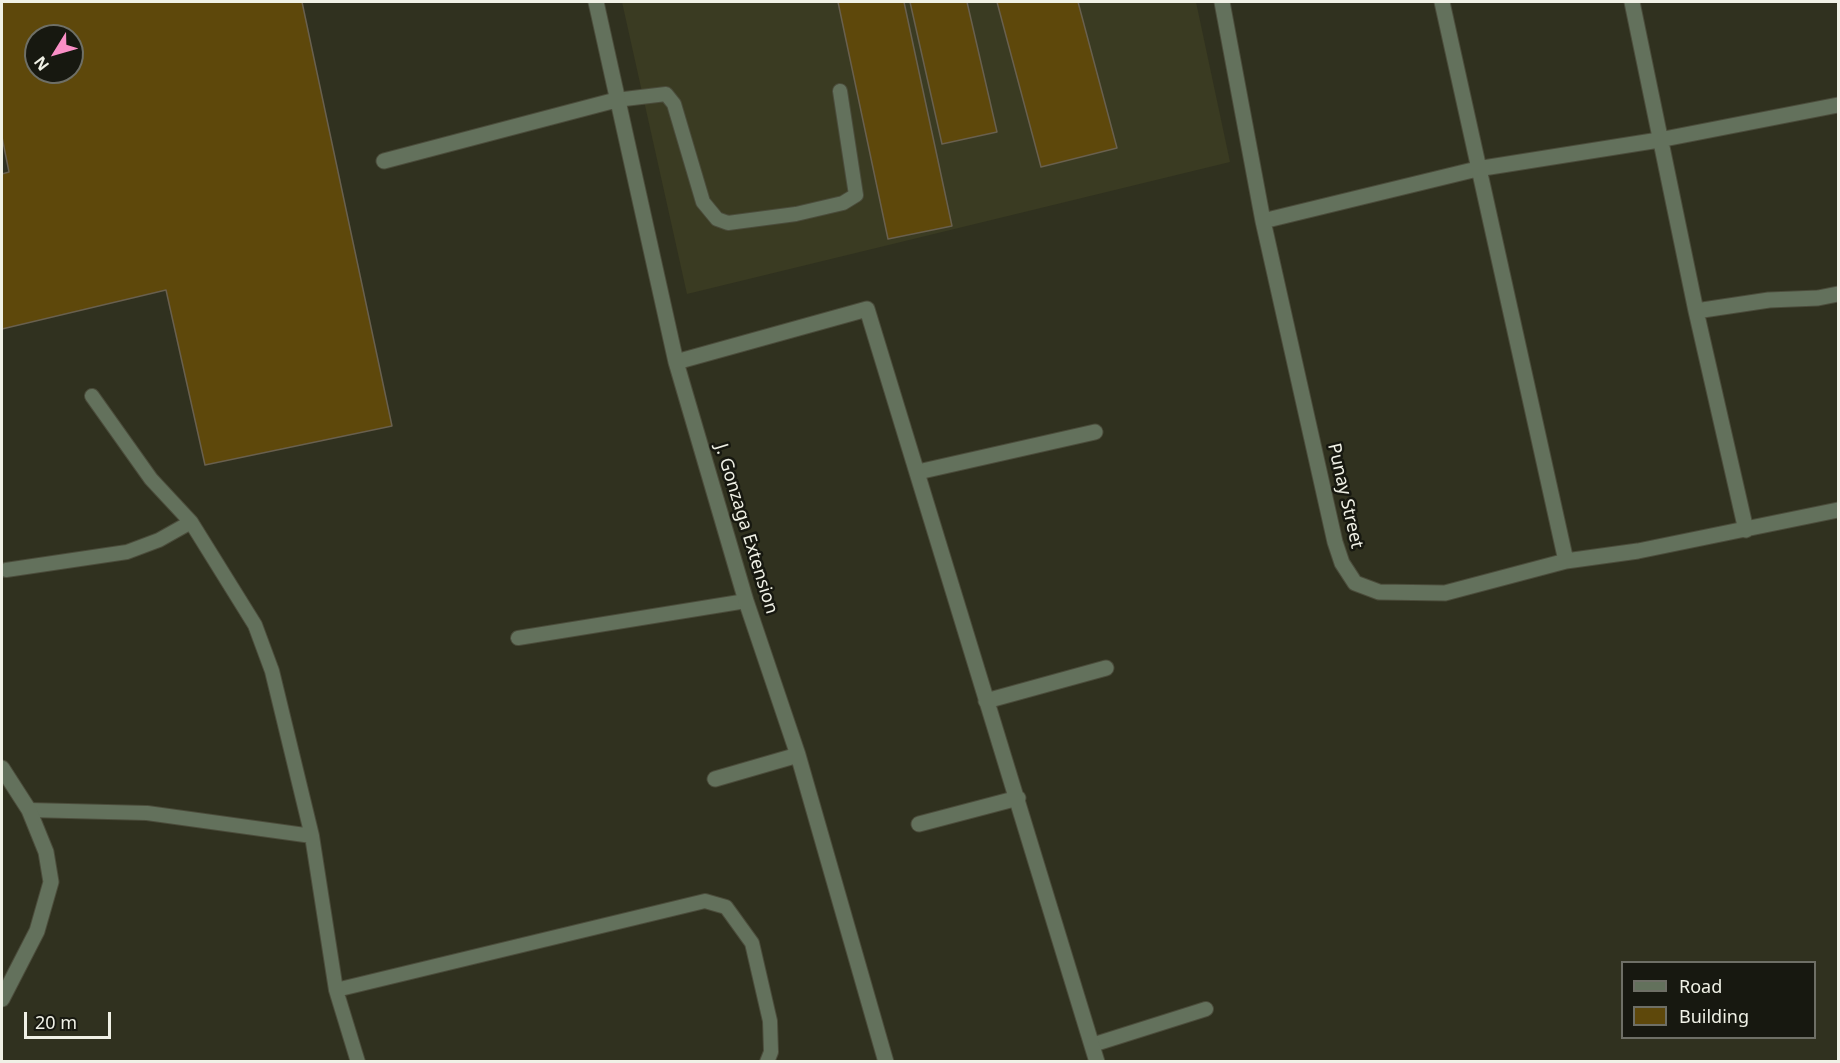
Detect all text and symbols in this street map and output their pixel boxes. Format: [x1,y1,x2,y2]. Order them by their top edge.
north arrow [24,24,84,84]
text: N [29,52,54,75]
street label: J. Gonzaga Extension [710,441,782,617]
street label: Punay Street [1322,441,1368,551]
legend [1621,961,1816,1039]
text: Road [1679,974,1722,998]
scale bar [27,1000,114,1038]
text: Building [1679,1004,1749,1028]
text: 20 m [35,1010,77,1034]

